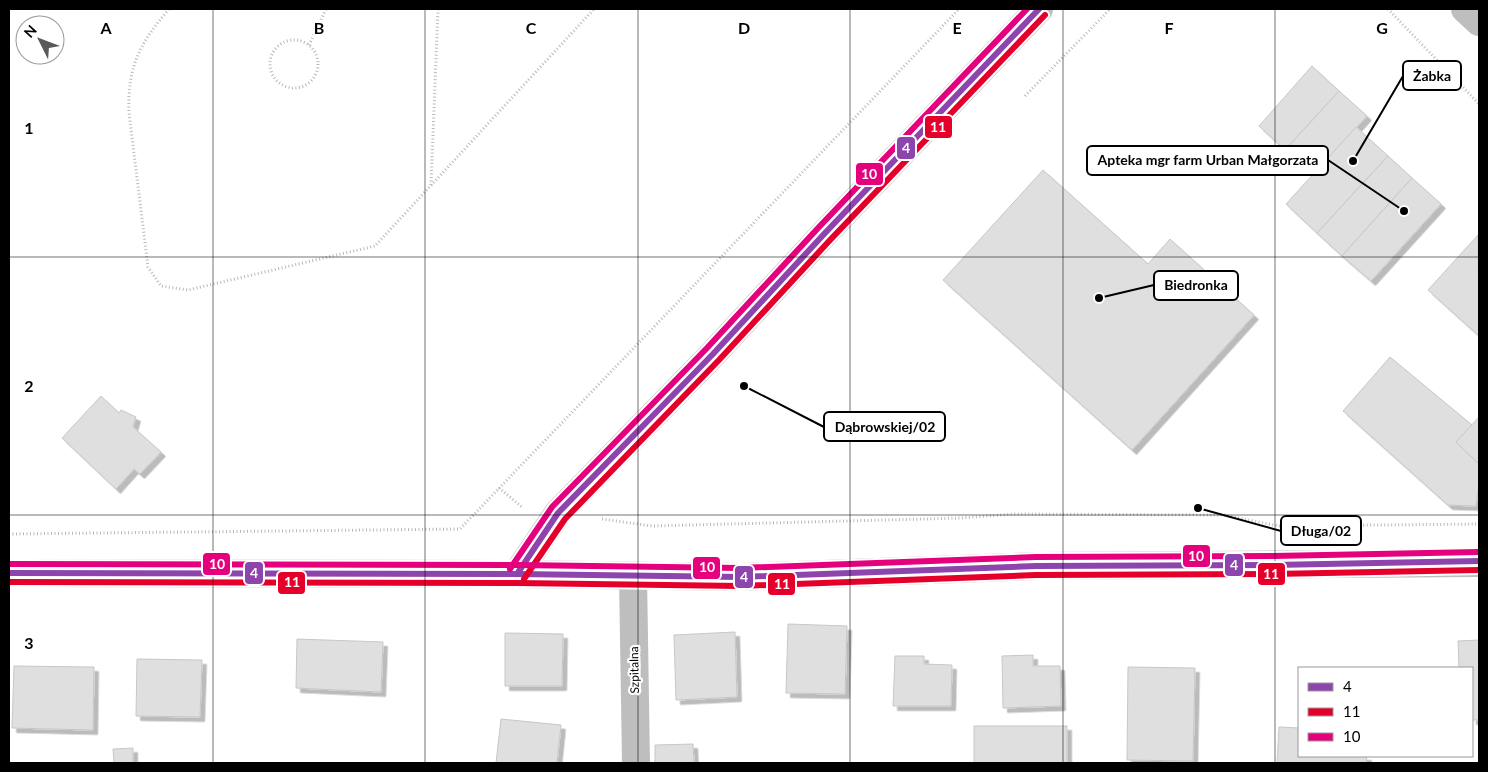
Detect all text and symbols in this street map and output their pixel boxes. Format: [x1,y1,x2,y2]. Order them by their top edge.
north arrow [15,15,65,65]
text: A [99,18,112,37]
text: B [314,18,324,37]
text: C [526,18,537,37]
text: D [738,18,750,37]
text: E [952,18,962,37]
text: F [1164,18,1174,37]
text: G [1376,18,1388,37]
text: N [20,21,40,41]
callout: Żabka [1403,61,1461,90]
text: Żabka [1413,67,1451,84]
line badge: 11 [924,115,953,139]
text: 1 [24,118,34,137]
text: 11 [930,118,946,135]
line badge: 4 [896,136,916,160]
text: 4 [902,139,910,156]
callout: Apteka mgr farm Urban Małgorzata [1087,146,1328,175]
text: Apteka mgr farm Urban Małgorzata [1097,151,1318,168]
line badge: 10 [855,162,884,186]
text: 10 [861,165,877,182]
callout: Biedronka [1154,271,1238,300]
text: Biedronka [1164,276,1228,293]
text: 2 [24,376,34,395]
callout: Dąbrowskiej/02 [824,412,945,441]
text: Dąbrowskiej/02 [835,418,935,435]
callout: Długa/02 [1281,516,1361,545]
text: Długa/02 [1291,522,1351,539]
line badge: 10 [1182,544,1211,568]
text: 10 [1188,547,1204,564]
line badge: 10 [202,552,231,576]
line badge: 4 [1224,553,1244,577]
text: 10 [209,555,225,572]
line badge: 10 [692,556,721,580]
text: 4 [1230,556,1238,573]
text: 10 [699,558,715,575]
line badge: 4 [244,561,264,585]
line badge: 11 [1257,562,1286,586]
text: 4 [250,564,258,581]
line badge: 4 [734,565,754,589]
text: 11 [1263,565,1279,582]
text: 4 [740,568,748,585]
line badge: 11 [277,571,306,595]
line badge: 11 [767,572,796,596]
text: 11 [284,573,300,590]
text: 11 [774,575,790,592]
text: 3 [24,633,34,652]
street label: Szpitalna [626,646,642,694]
legend [1298,667,1473,757]
text: 4 [1343,677,1352,695]
text: 11 [1343,702,1360,720]
text: 10 [1343,727,1361,745]

